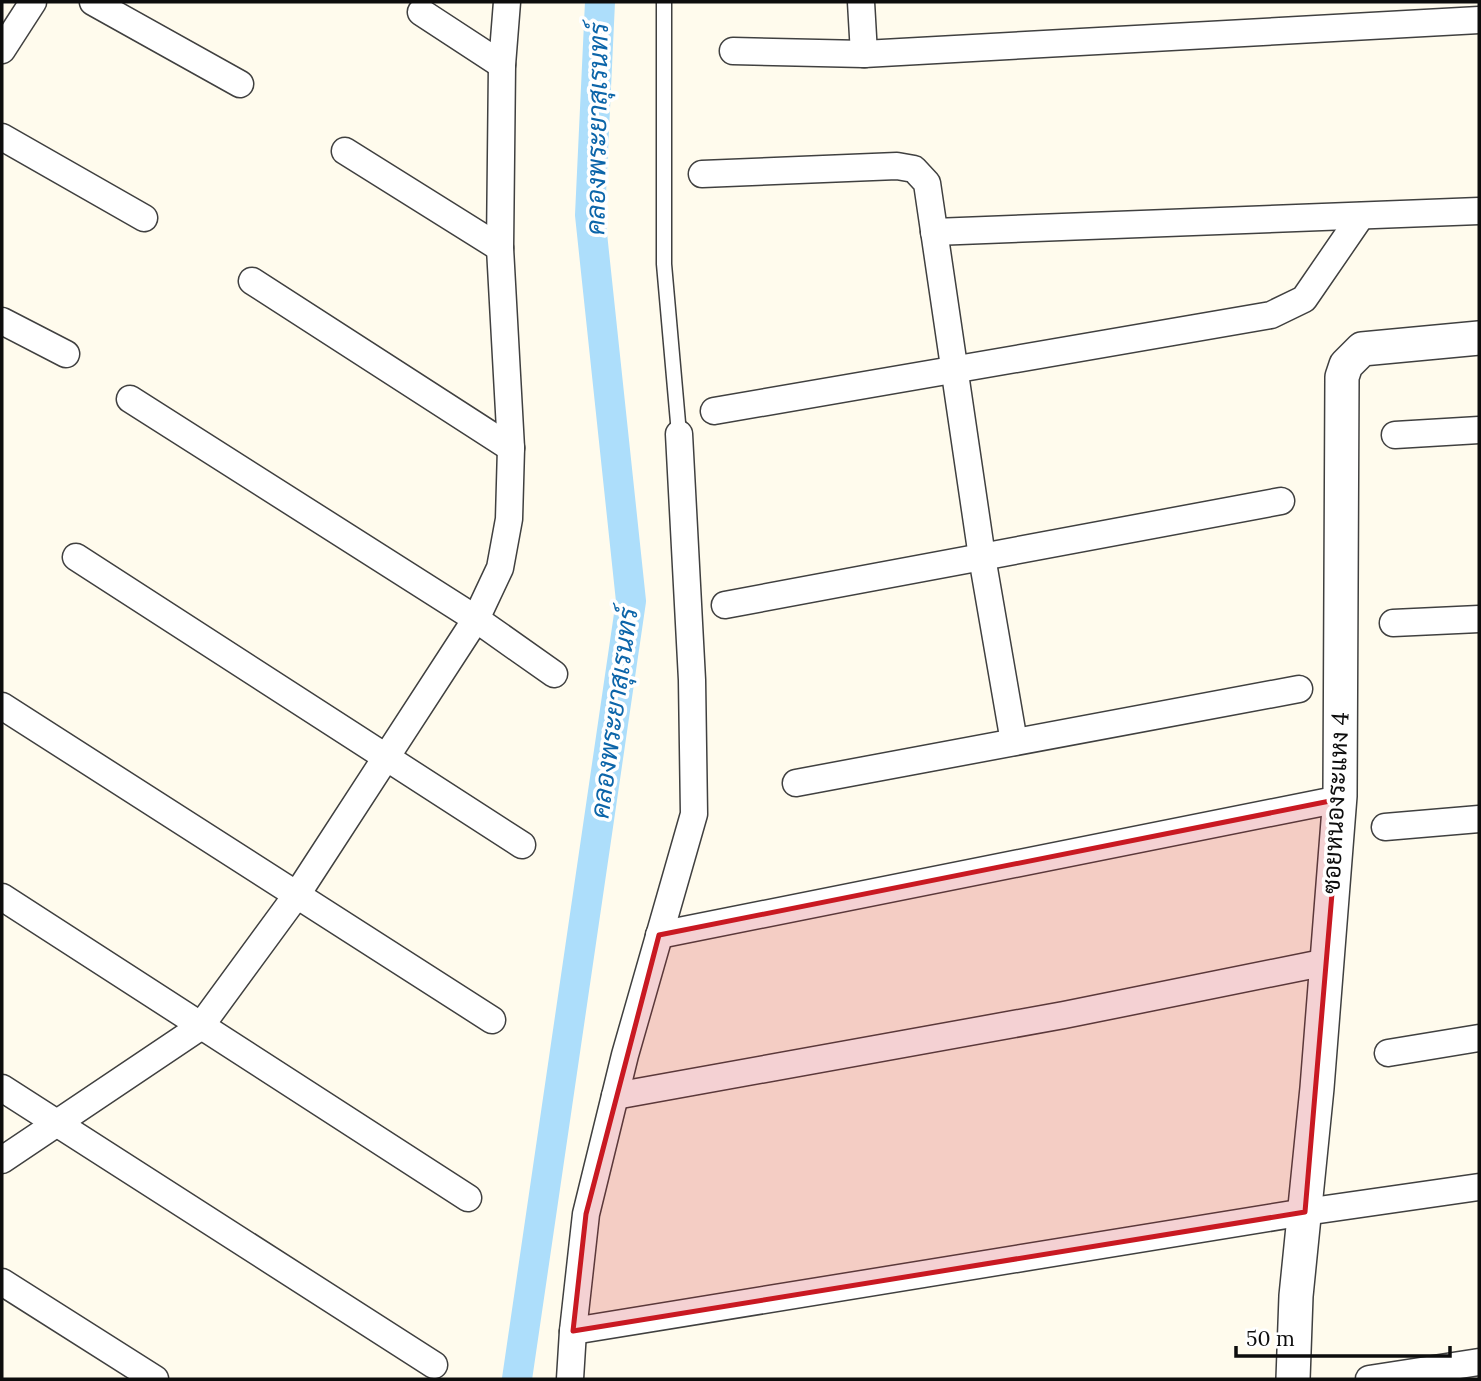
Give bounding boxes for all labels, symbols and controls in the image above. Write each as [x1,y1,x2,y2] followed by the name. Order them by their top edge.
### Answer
[578,18,617,236] water label: คลองพระยาสุเรนทร์
[582,601,647,821] water label: คลองพระยาสุเรนทร์
[1315,711,1356,895] street label: ซอยหนองระแหง 4
[1236,1314,1450,1358] scale bar
[1246,1325,1295,1352] text: 50 m

